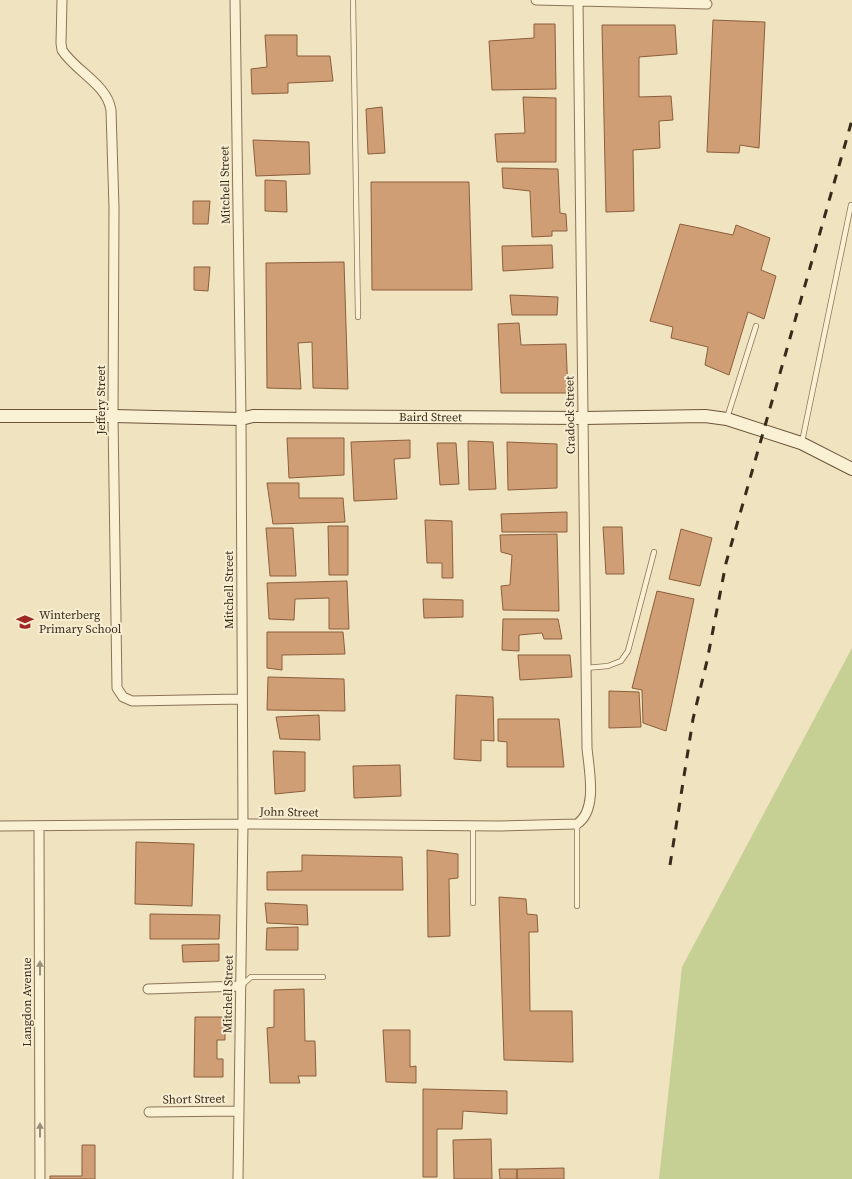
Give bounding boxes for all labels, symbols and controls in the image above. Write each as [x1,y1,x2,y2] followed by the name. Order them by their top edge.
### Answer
[216,146,234,224] street label: Mitchell Street
[93,365,109,436] street label: Jeffery Street
[561,376,579,454] street label: Cradock Street
[399,409,462,425] street label: Baird Street
[221,551,237,629] street label: Mitchell Street
[39,607,122,637] place label: Winterberg Primary School
[15,612,35,632] school or university icon: Winterberg Primary School
[258,803,319,821] street label: John Street
[219,955,237,1033] street label: Mitchell Street
[19,957,35,1047] street label: Langdon Avenue
[36,960,44,976] one-way arrow
[162,1090,226,1108] street label: Short Street
[36,1122,44,1138] one-way arrow

